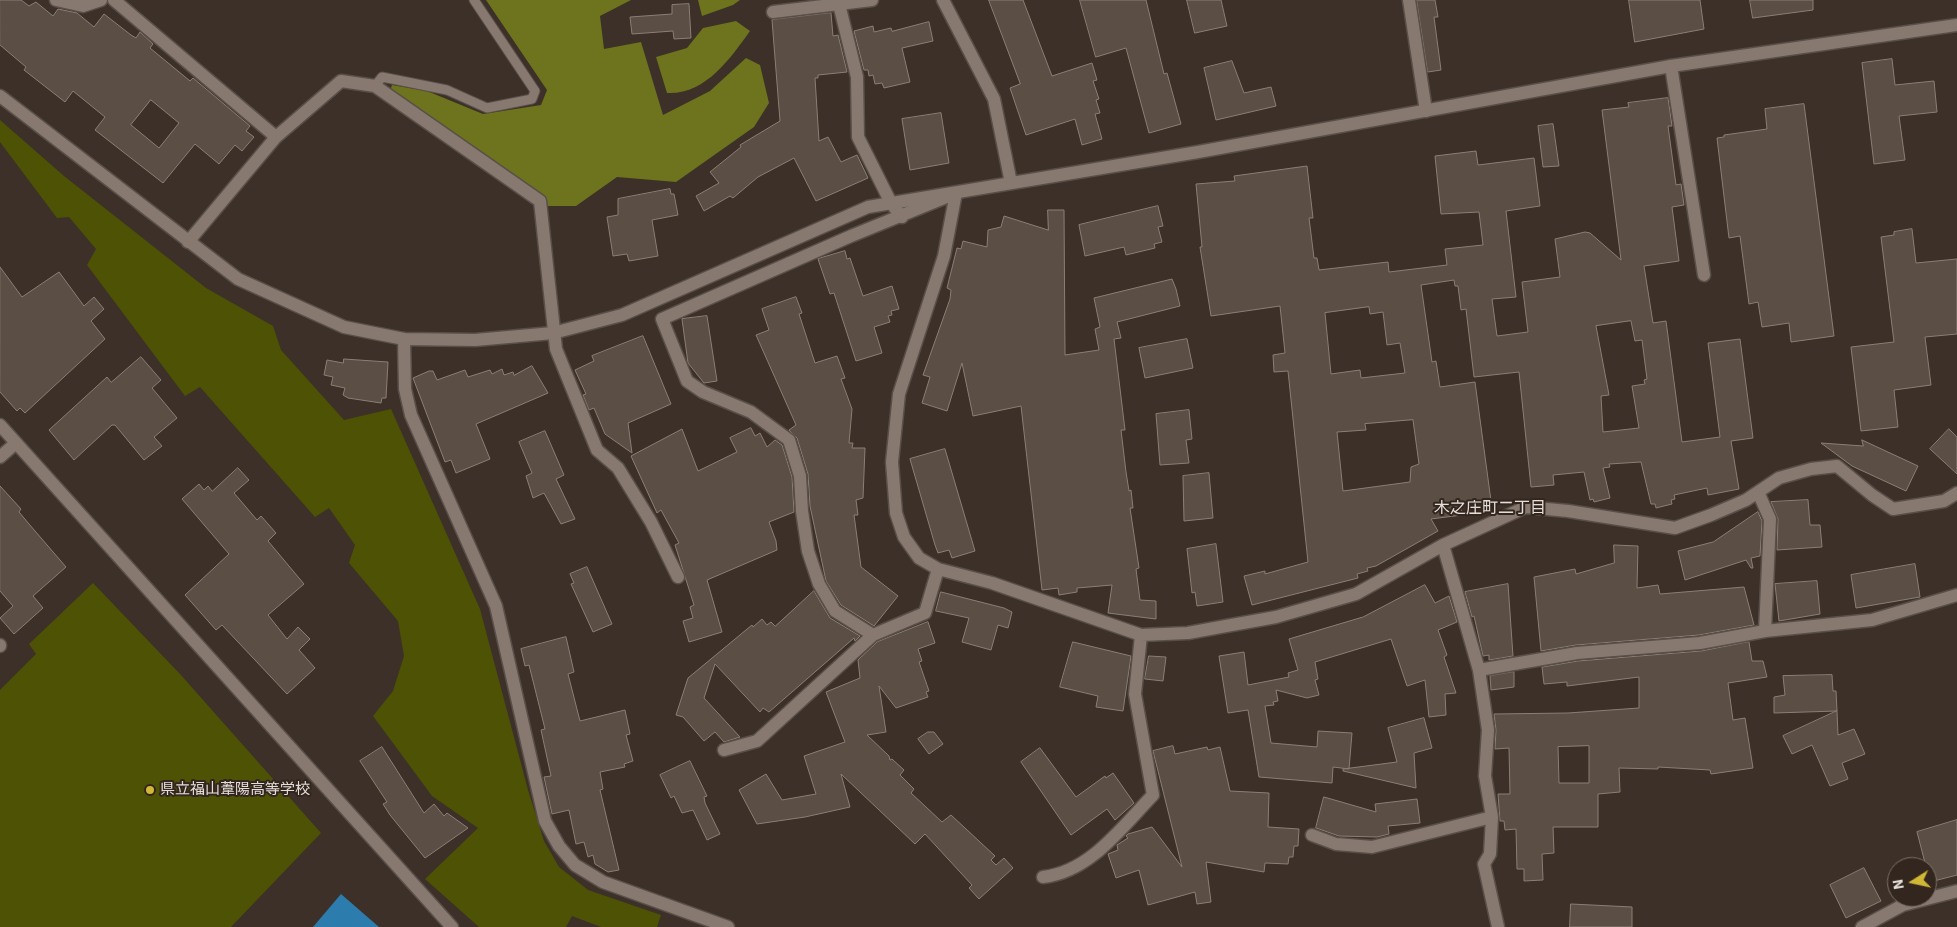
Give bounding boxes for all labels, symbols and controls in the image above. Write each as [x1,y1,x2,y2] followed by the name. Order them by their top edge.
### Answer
[1434,498,1546,518] district label: 木之庄町二丁目
[160,781,310,799] place label: 県立福山葦陽高等学校
[144,784,156,796] marker: 県立福山葦陽高等学校
[1887,857,1937,907] north arrow
[1888,878,1908,891] text: N

